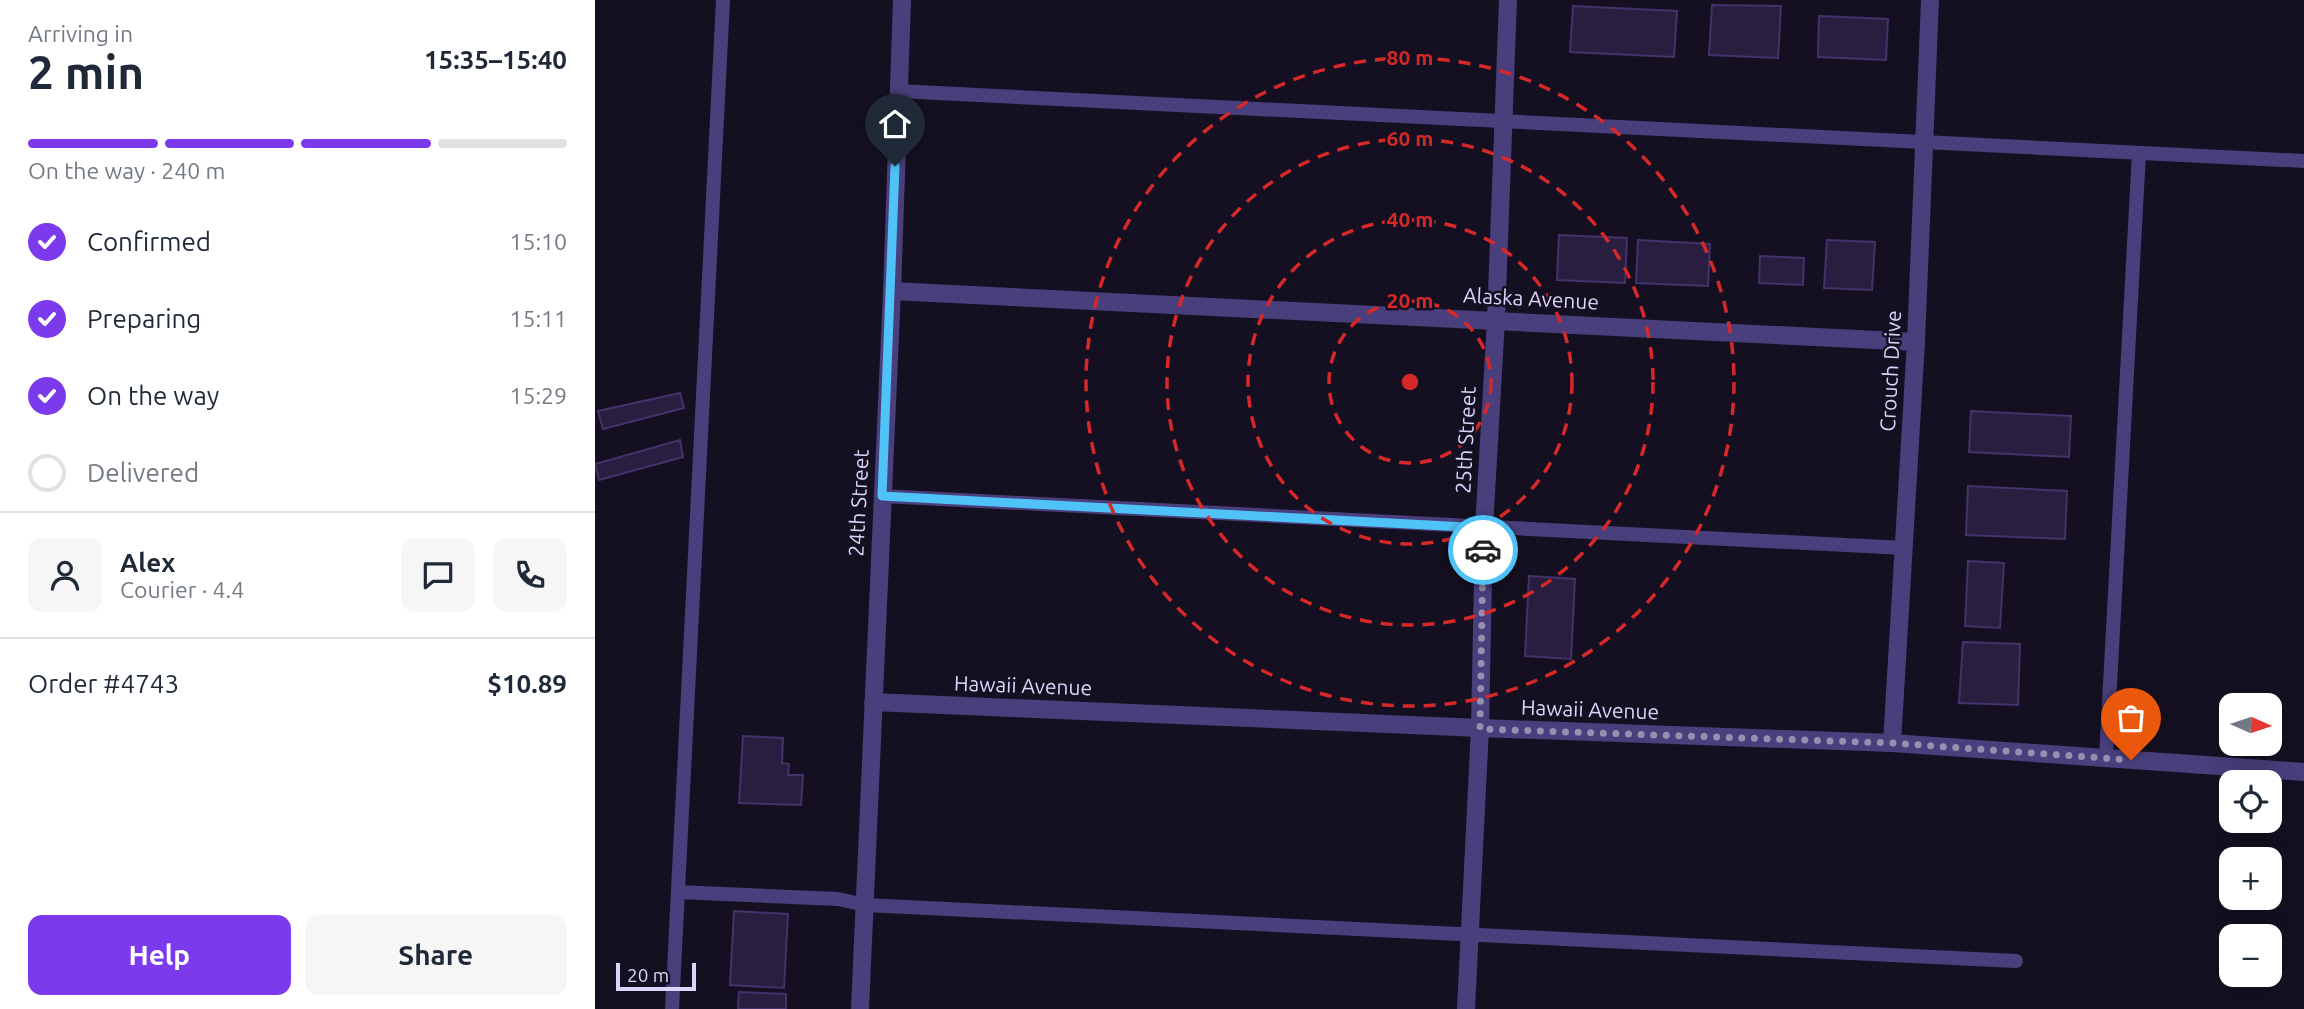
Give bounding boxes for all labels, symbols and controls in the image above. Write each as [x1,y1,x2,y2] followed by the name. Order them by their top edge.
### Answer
[28,21,133,46] text: Arriving in
[424,45,567,74] text: 15:35–15:40
[1387,45,1433,69] text: 80 m
[28,46,144,98] text: 2 min
[865,94,925,166] pin
[876,105,914,143] icon: home
[1387,126,1433,150] text: 60 m
[28,158,225,183] text: On the way · 240 m
[1387,207,1433,231] text: 40 m
[28,223,66,261] icon: check
[87,227,211,256] text: Confirmed
[509,229,567,254] text: 15:10
[1462,282,1600,314] street label: Alaska Avenue
[1387,288,1433,312] text: 20 m
[28,300,66,338] icon: check
[87,304,201,333] text: Preparing
[509,306,567,331] text: 15:11
[1875,310,1905,432] street label: Crouch Drive
[1398,370,1422,394] centre of rings
[28,377,66,415] icon: check
[87,381,219,410] text: On the way
[509,383,567,408] text: 15:29
[1450,386,1480,494] street label: 25th Street
[843,449,873,557] street label: 24th Street
[87,458,199,487] text: Delivered
[1448,515,1518,585] courier
[1464,531,1502,569] icon: car
[28,538,102,612] button: person
[401,538,475,612] button: chat
[493,538,567,612] button: phone
[120,548,175,577] text: Alex
[120,577,244,602] text: Courier · 4.4
[28,669,179,698] text: Order #4743
[487,669,567,698] text: $10.89
[954,671,1093,699] street label: Hawaii Avenue
[2101,688,2161,760] pin
[2219,693,2282,756] north arrow
[2219,693,2282,987] map controls
[1521,695,1660,723] street label: Hawaii Avenue
[2112,699,2150,737] icon: bag
[2219,770,2282,833] button: locate
[2219,847,2282,910] button: +
[28,915,291,995] button: Help
[305,915,567,995] button: Share
[2219,924,2282,987] button: −
[616,960,697,992] scale bar
[627,964,669,986] text: 20 m

